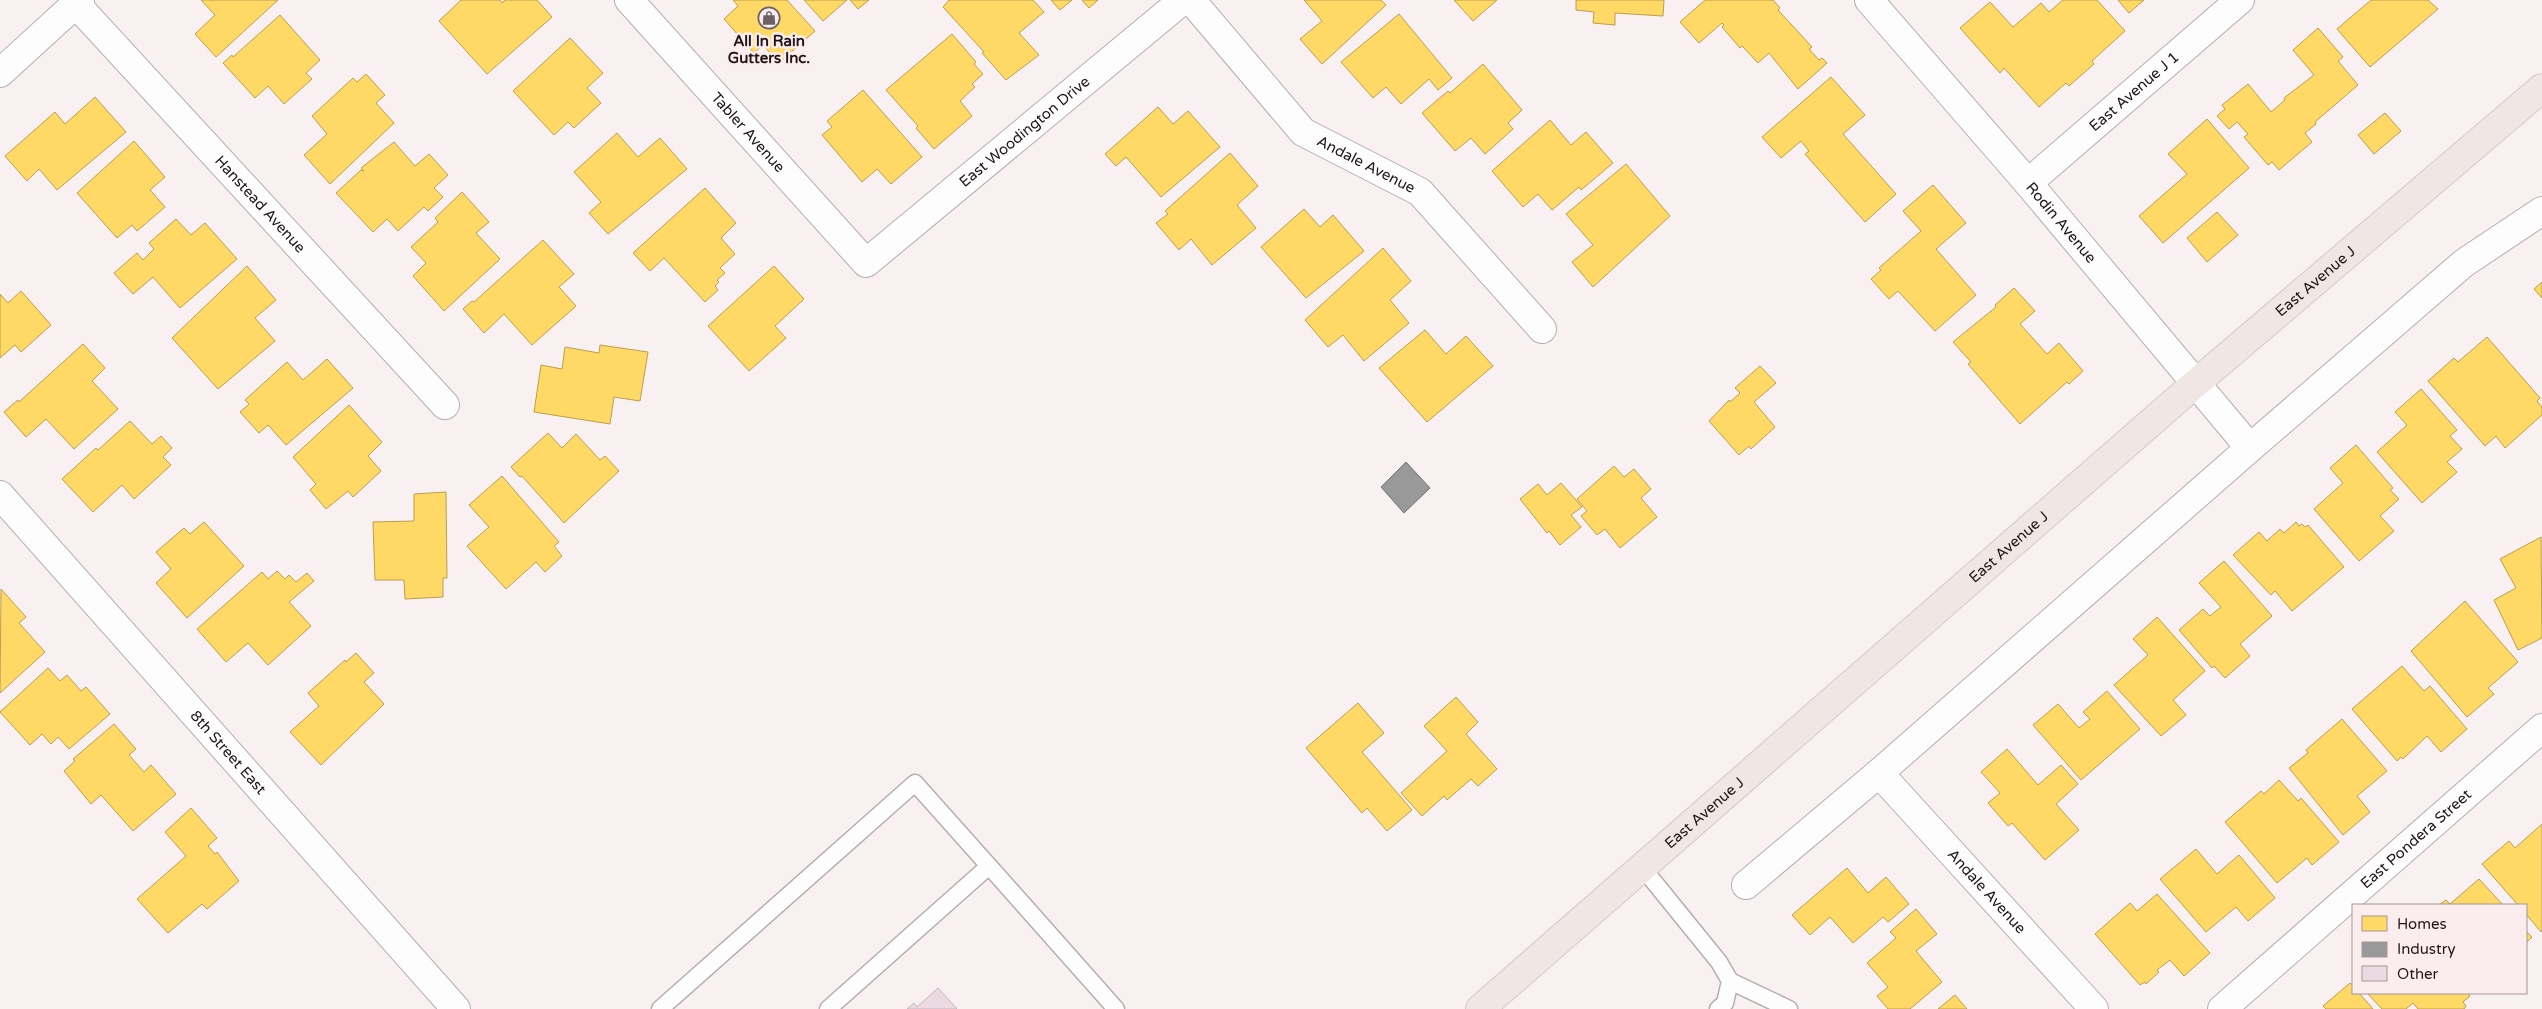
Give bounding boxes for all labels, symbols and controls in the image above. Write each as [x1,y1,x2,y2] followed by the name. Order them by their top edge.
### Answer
[757,6,781,30] shop icon: All In Rain Gutters Inc.
[728,32,810,67] place label: All In Rain Gutters Inc.
[2085,48,2182,135] street label: East Avenue J 1
[956,72,1093,191] street label: East Woodington Drive
[708,89,789,176] street label: Tabler Avenue
[1314,132,1418,197] street label: Andale Avenue
[211,152,309,257] street label: Hanstead Avenue
[2022,178,2100,267] street label: Rodin Avenue
[2272,242,2359,320] street label: East Avenue J
[1965,507,2052,586] street label: East Avenue J
[186,707,270,798] street label: 8th Street East
[1661,773,1748,852] street label: East Avenue J
[2357,785,2475,892] street label: East Pondera Street
[1944,845,2030,937] street label: Andale Avenue
[2352,904,2527,994] legend
[2397,915,2447,933] text: Homes
[2397,940,2456,958] text: Industry
[2397,965,2439,983] text: Other

